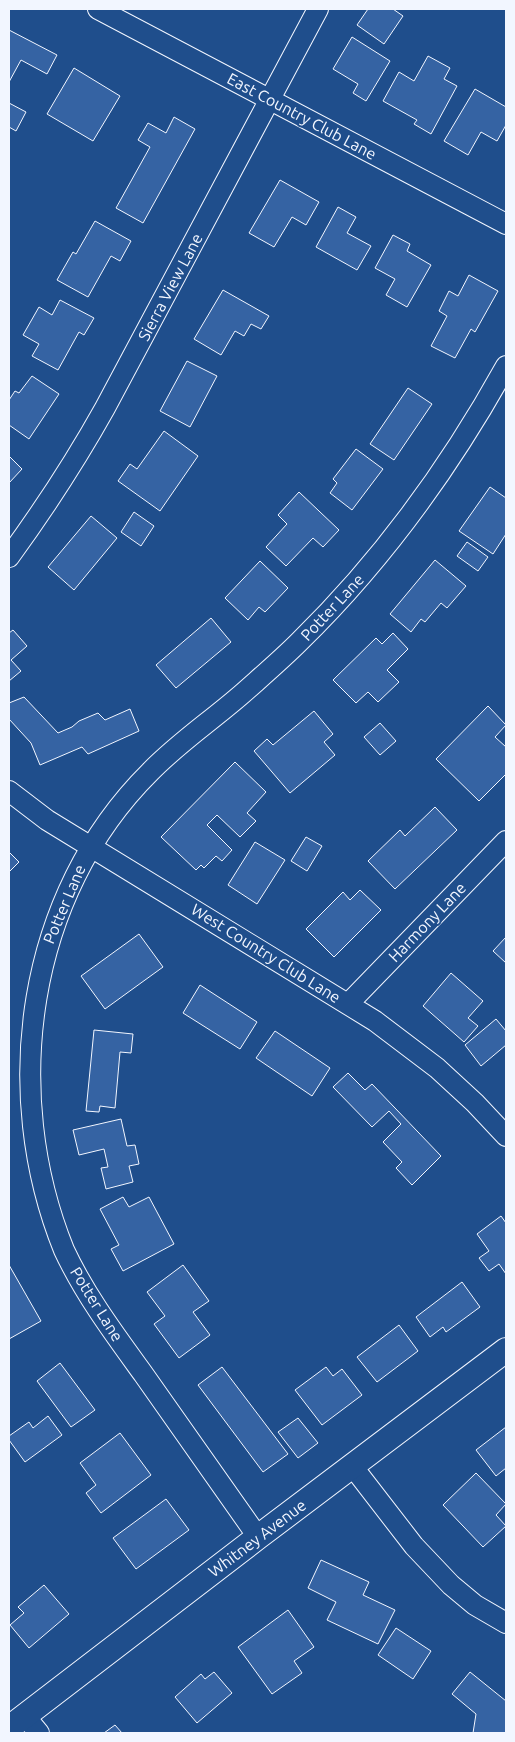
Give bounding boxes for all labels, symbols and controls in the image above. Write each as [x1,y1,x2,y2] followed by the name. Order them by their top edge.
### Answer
[224,69,380,163] street label: East Country Club Lane
[134,230,206,344] street label: Sierra View Lane
[297,570,367,644] street label: Potter Lane
[39,862,89,946] street label: Potter Lane
[385,879,469,965] street label: Harmony Lane
[188,900,344,1006] street label: West Country Club Lane
[67,1264,127,1344] street label: Potter Lane
[205,1495,309,1581] street label: Whitney Avenue

